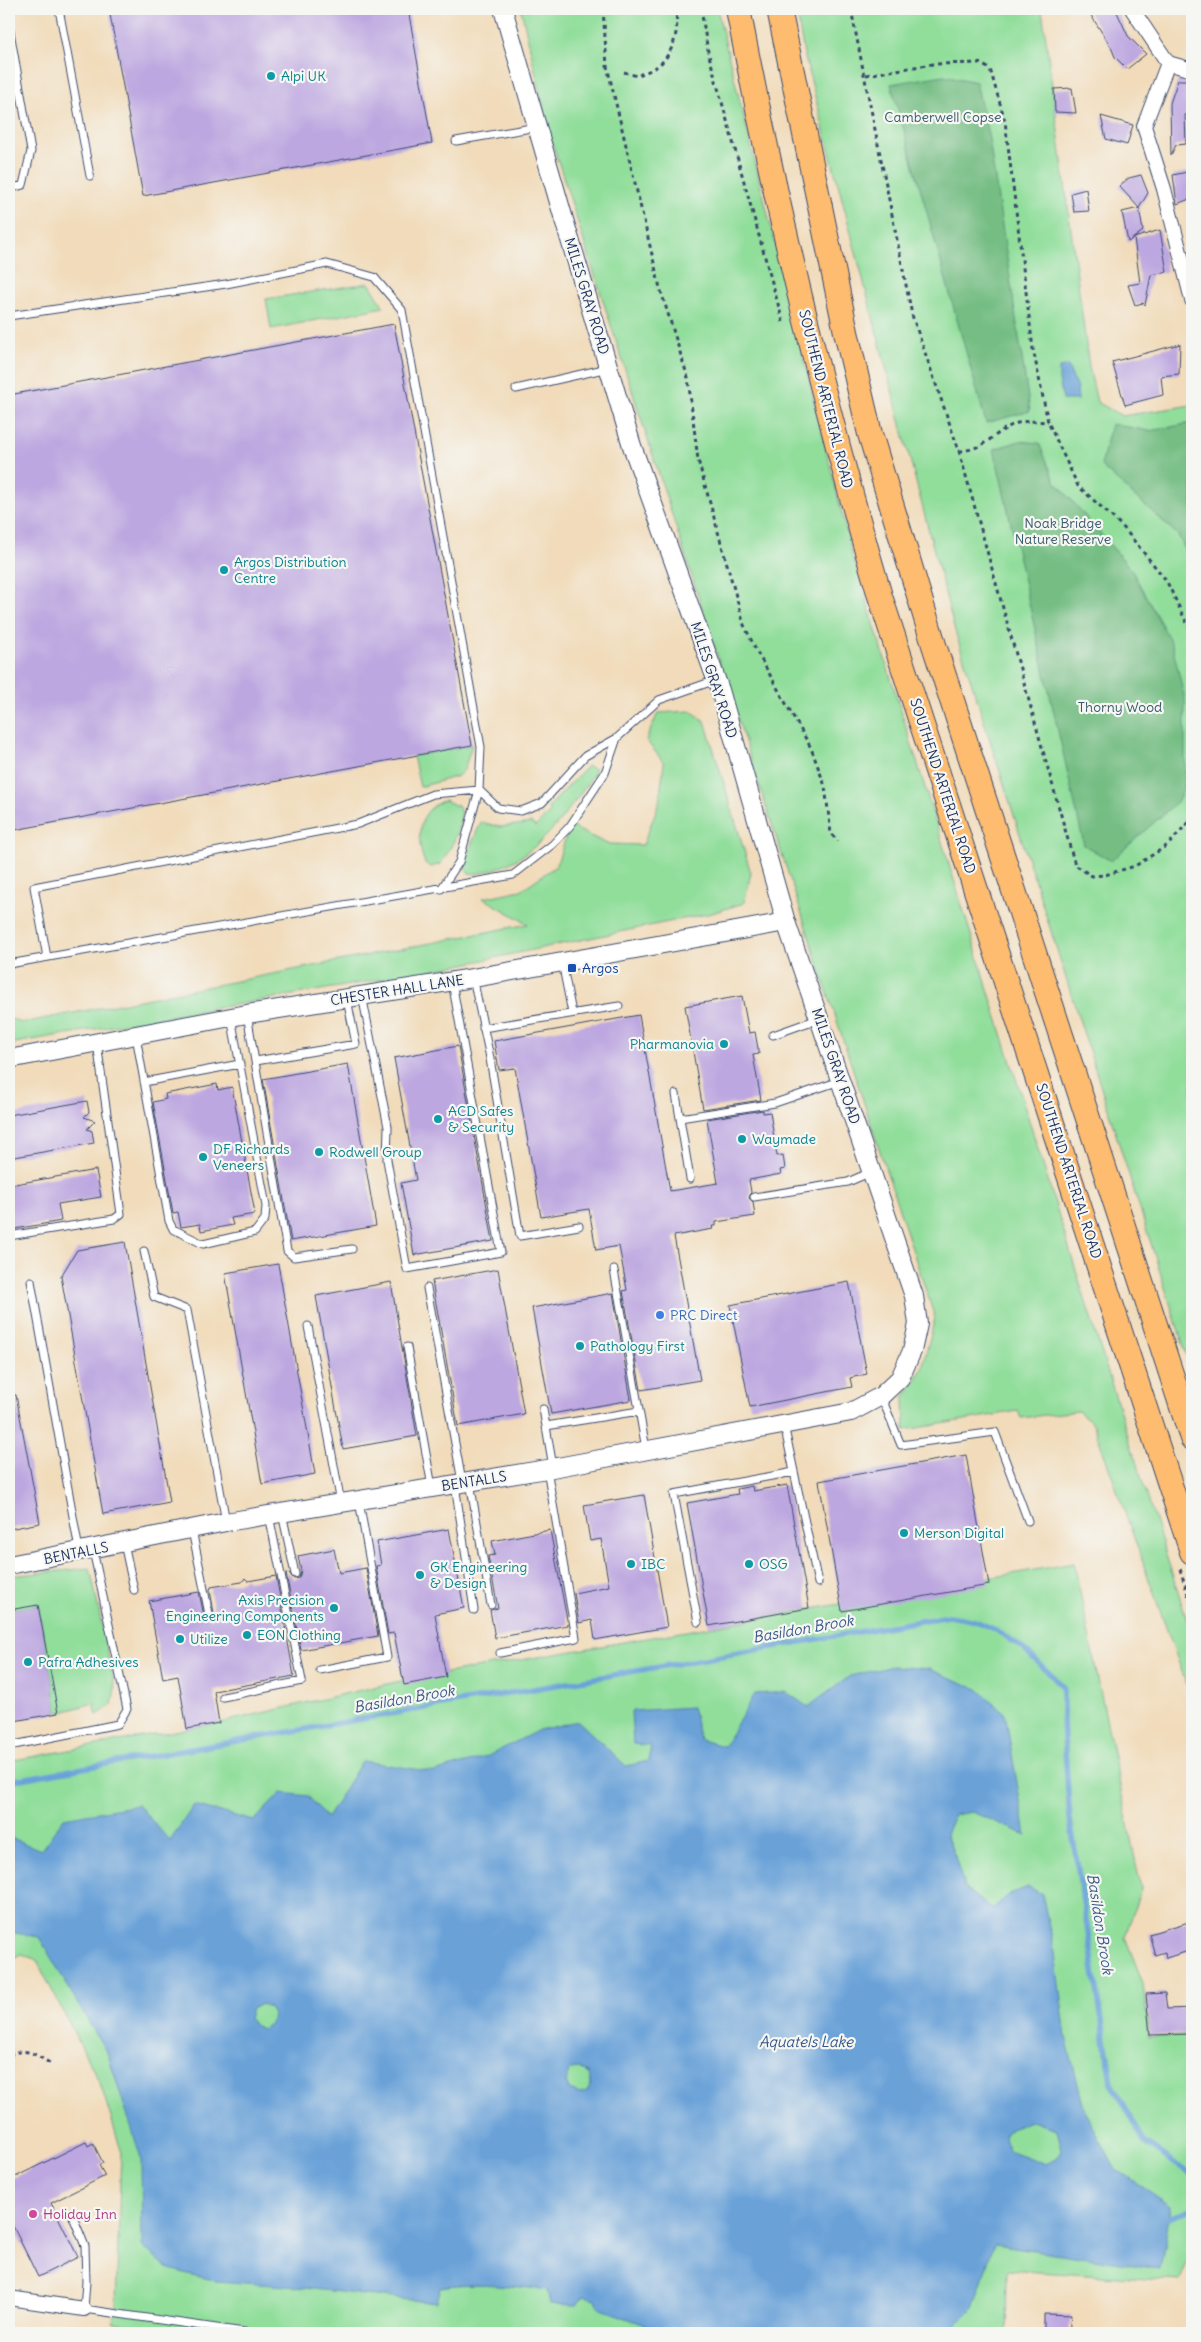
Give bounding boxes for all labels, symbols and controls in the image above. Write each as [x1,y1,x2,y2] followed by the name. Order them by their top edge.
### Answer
[281,67,326,85] place label: Alpi UK
[265,70,277,82] marker: Alpi UK
[884,108,1002,126] park label: Camberwell Copse
[561,235,613,357] street label: MILES GRAY ROAD
[795,308,857,490] street label: SOUTHEND ARTERIAL ROAD
[1015,514,1111,548] park label: Noak Bridge Nature Reserve
[234,553,347,587] place label: Argos Distribution Centre
[218,564,230,576] marker: Argos Distribution Centre
[687,619,741,741] street label: MILES GRAY ROAD
[906,696,980,876] street label: SOUTHEND ARTERIAL ROAD
[1078,698,1162,716] park label: Thorny Wood
[582,959,619,977] place label: Argos
[566,962,578,974] marker: Argos
[329,971,465,1009] street label: CHESTER HALL LANE
[808,1006,864,1126] street label: MILES GRAY ROAD
[630,1035,714,1053] place label: Pharmanovia
[718,1038,730,1050] marker: Pharmanovia
[1032,1081,1106,1261] street label: SOUTHEND ARTERIAL ROAD
[448,1102,514,1136] place label: ACD Safes & Security
[432,1113,444,1125] marker: ACD Safes & Security
[752,1130,816,1148] place label: Waymade
[736,1133,748,1145] marker: Waymade
[213,1140,290,1174] place label: DF Richards Veneers
[329,1143,422,1161] place label: Rodwell Group
[313,1146,325,1158] marker: Rodwell Group
[197,1151,209,1163] marker: DF Richards Veneers
[670,1306,738,1324] place label: PRC Direct
[654,1309,666,1321] marker: PRC Direct
[590,1337,685,1355] place label: Pathology First
[574,1340,586,1352] marker: Pathology First
[440,1467,508,1495] street label: BENTALLS
[914,1524,1004,1542] place label: Merson Digital
[898,1527,910,1539] marker: Merson Digital
[42,1538,110,1568] street label: BENTALLS
[641,1555,666,1573] place label: IBC
[759,1555,788,1573] place label: OSG
[430,1558,527,1592] place label: GK Engineering & Design
[625,1558,637,1570] marker: IBC
[743,1558,755,1570] marker: OSG
[414,1569,426,1581] marker: GK Engineering & Design
[166,1591,324,1625] place label: Axis Precision Engineering Components
[328,1602,340,1614] marker: Axis Precision Engineering Components
[751,1610,856,1647] water label: Basildon Brook
[257,1626,341,1644] place label: EON Clothing
[241,1629,253,1641] marker: EON Clothing
[190,1630,228,1648] place label: Utilize
[174,1633,186,1645] marker: Utilize
[38,1653,139,1671] place label: Pafra Adhesives
[22,1656,34,1668] marker: Pafra Adhesives
[352,1680,457,1717] water label: Basildon Brook
[1083,1872,1118,1977] water label: Basildon Brook
[759,2032,854,2051] water label: Aquatels Lake
[43,2205,117,2223] place label: Holiday Inn
[27,2208,39,2220] marker: Holiday Inn

